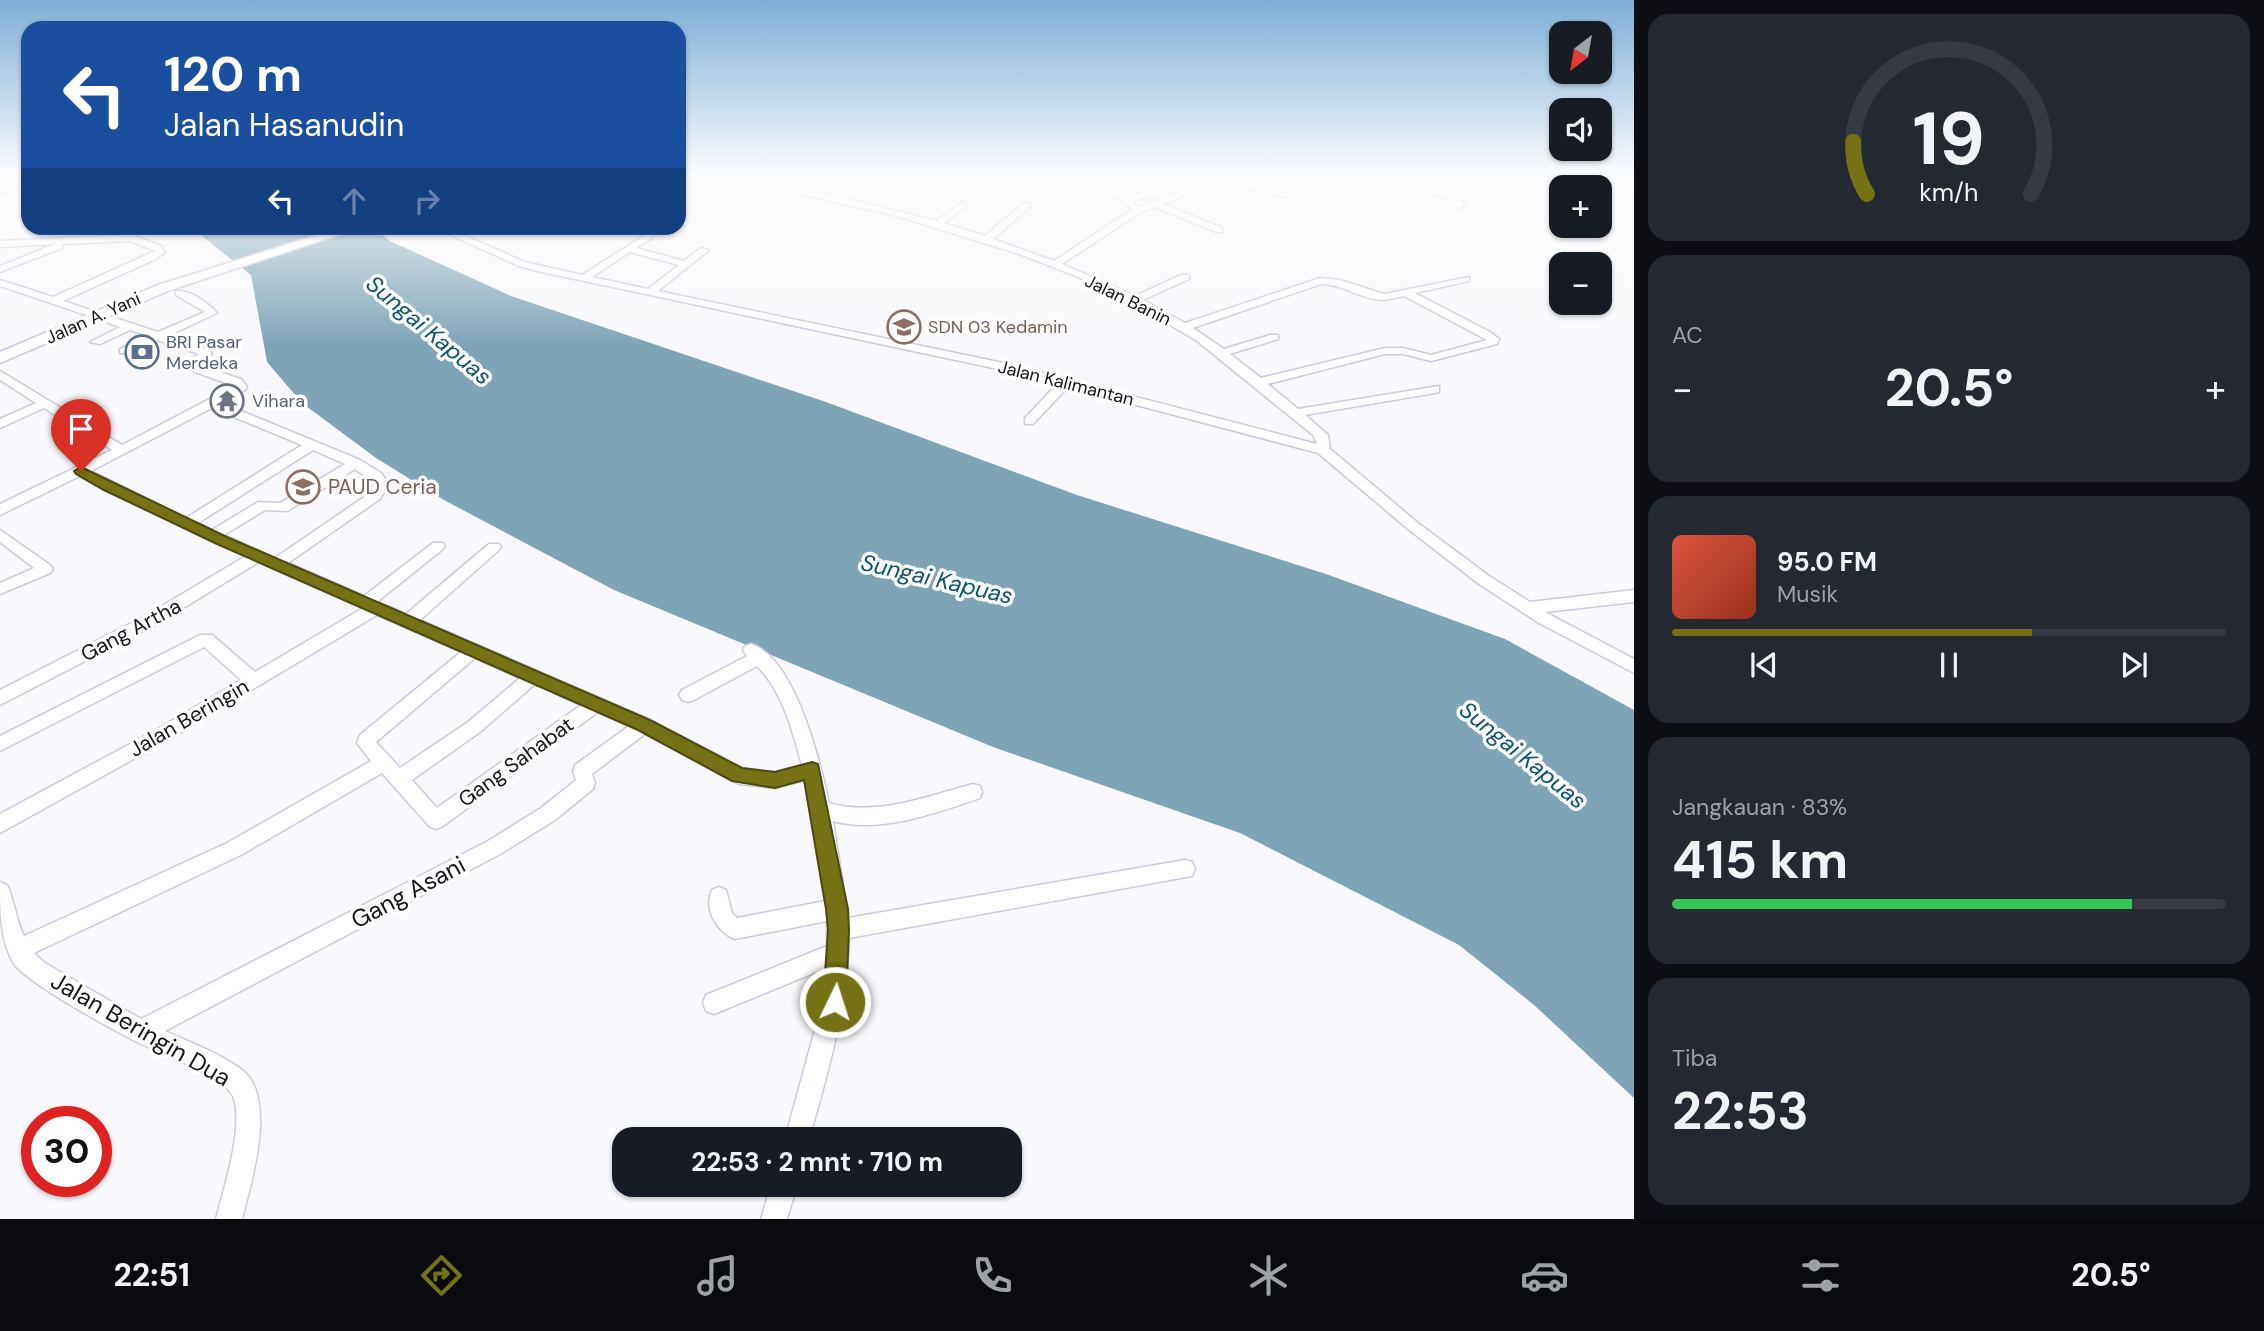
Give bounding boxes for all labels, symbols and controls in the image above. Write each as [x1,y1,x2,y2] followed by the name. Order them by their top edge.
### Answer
[1549,21,1612,84] north arrow
[1549,21,1612,315] map controls
[164,42,302,106] text: 120 m
[49,49,140,140] icon: left
[1913,92,1985,187] text: 19
[1549,98,1612,161] button: sound
[164,104,404,146] text: Jalan Hasanudin
[1549,175,1612,238] button: +
[1919,175,1979,208] text: km/h
[262,182,300,220] icon: left
[335,182,373,220] icon: ahead
[408,182,446,220] icon: right
[1549,252,1612,315] button: −
[360,269,498,391] water label: Sungai Kapuas
[1081,269,1175,331] street label: Jalan Banin
[42,286,144,350] street label: Jalan A. Yani
[885,308,923,346] school or university icon: SDN 03 Kedamin
[928,315,1068,339] place label: SDN 03 Kedamin
[1672,320,1703,350] text: AC
[166,330,242,375] place label: BRI Pasar Merdeka
[123,333,161,371] bank icon: BRI Pasar Merdeka
[1885,354,2013,422] text: 20.5°
[996,355,1136,411] street label: Jalan Kalimantan
[1672,364,1693,414] text: −
[2205,364,2226,414] text: +
[208,382,246,420] temple icon: Vihara
[252,389,305,413] place label: Vihara
[51,399,111,471] pin
[62,410,100,448] icon: arrive
[284,468,322,506] school or university icon: PAUD Ceria
[328,473,437,501] place label: PAUD Ceria
[1777,545,1877,579] text: 95.0 FM
[858,547,1016,611] water label: Sungai Kapuas
[1777,579,1838,609] text: Musik
[76,592,186,668] street label: Gang Artha
[1745,646,1783,684] icon: previous
[1930,646,1968,684] icon: pause
[2115,646,2153,684] icon: next
[124,672,254,764] street label: Jalan Beringin
[1453,695,1593,815] water label: Sungai Kapuas
[453,711,579,813] street label: Gang Sahabat
[1672,792,1847,822] text: Jangkauan · 83%
[1672,826,1848,894] text: 415 km
[345,849,471,935] street label: Gang Asani
[45,965,237,1093] street label: Jalan Beringin Dua
[798,965,872,1039] position arrow
[1672,1043,1717,1073] text: Tiba
[1672,1077,1809,1145] text: 22:53
[21,1106,112,1197] speed limit sign: 30
[691,1145,943,1179] text: 22:53 · 2 mnt · 710 m
[417,1251,466,1300] icon: directions
[693,1251,742,1300] icon: music
[968,1251,1017,1300] icon: phone
[1244,1251,1293,1300] icon: climate
[1520,1251,1569,1300] icon: car
[1796,1251,1845,1300] icon: filters
[113,1254,190,1296] text: 22:51
[2071,1254,2151,1296] text: 20.5°

